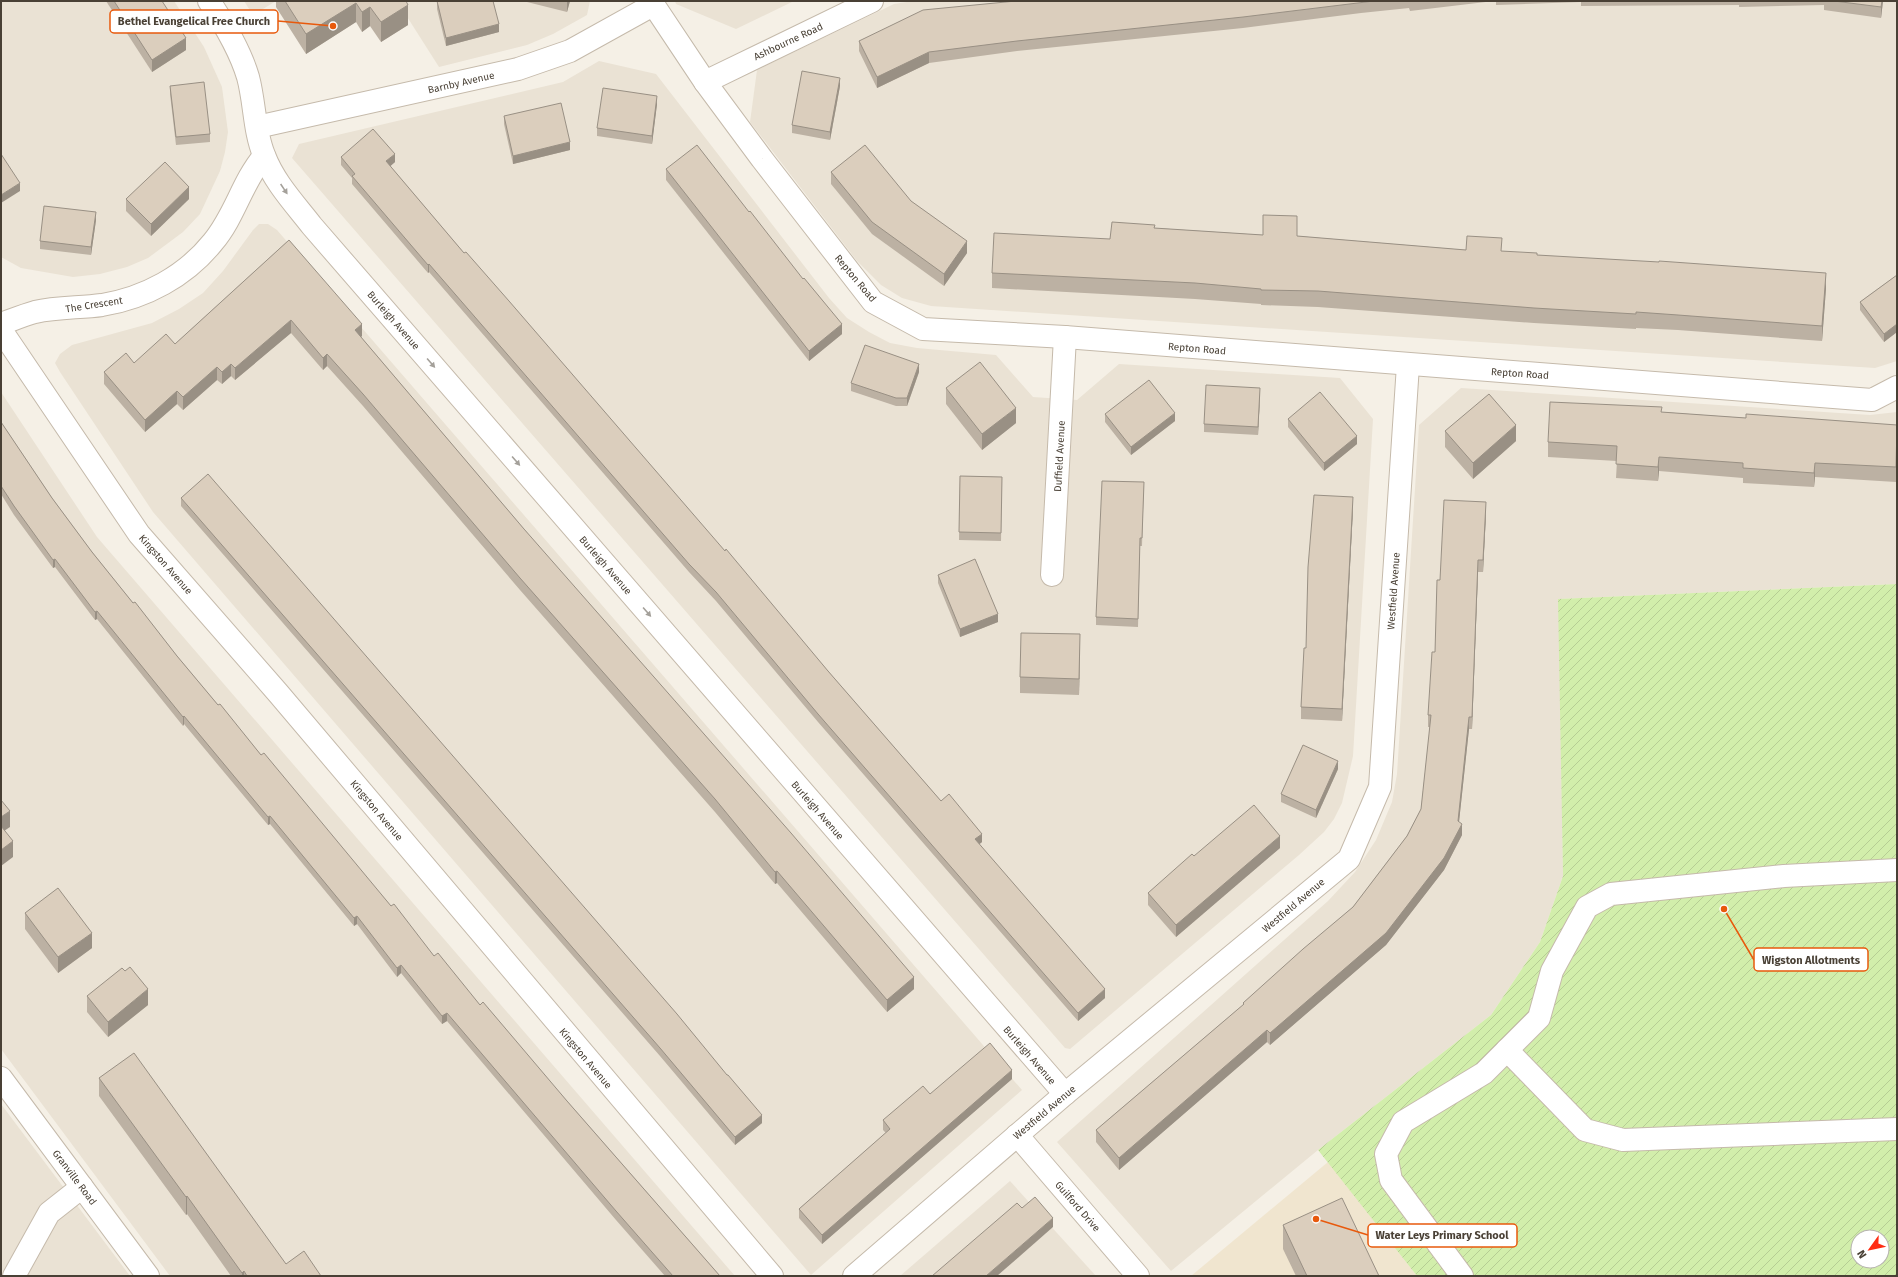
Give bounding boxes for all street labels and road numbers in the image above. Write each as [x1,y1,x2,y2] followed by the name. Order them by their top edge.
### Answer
[752,21,825,63] street label: Ashbourne Road
[427,69,496,96] street label: Barnby Avenue
[832,253,879,305] street label: Repton Road
[365,289,422,352] street label: Burleigh Avenue
[65,294,124,315] street label: The Crescent
[1167,340,1226,358] street label: Repton Road
[1490,366,1549,382] street label: Repton Road
[1052,420,1068,492] street label: Duffield Avenue
[136,532,194,597] street label: Kingston Avenue
[577,534,634,597] street label: Burleigh Avenue
[1385,552,1403,630] street label: Westfield Avenue
[347,778,405,843] street label: Kingston Avenue
[789,779,846,842] street label: Burleigh Avenue
[1260,876,1327,935] street label: Westfield Avenue
[1001,1024,1058,1087] street label: Burleigh Avenue
[556,1026,614,1091] street label: Kingston Avenue
[1011,1083,1078,1142] street label: Westfield Avenue
[50,1148,99,1207] street label: Granville Road
[1052,1179,1102,1234] street label: Guilford Drive

